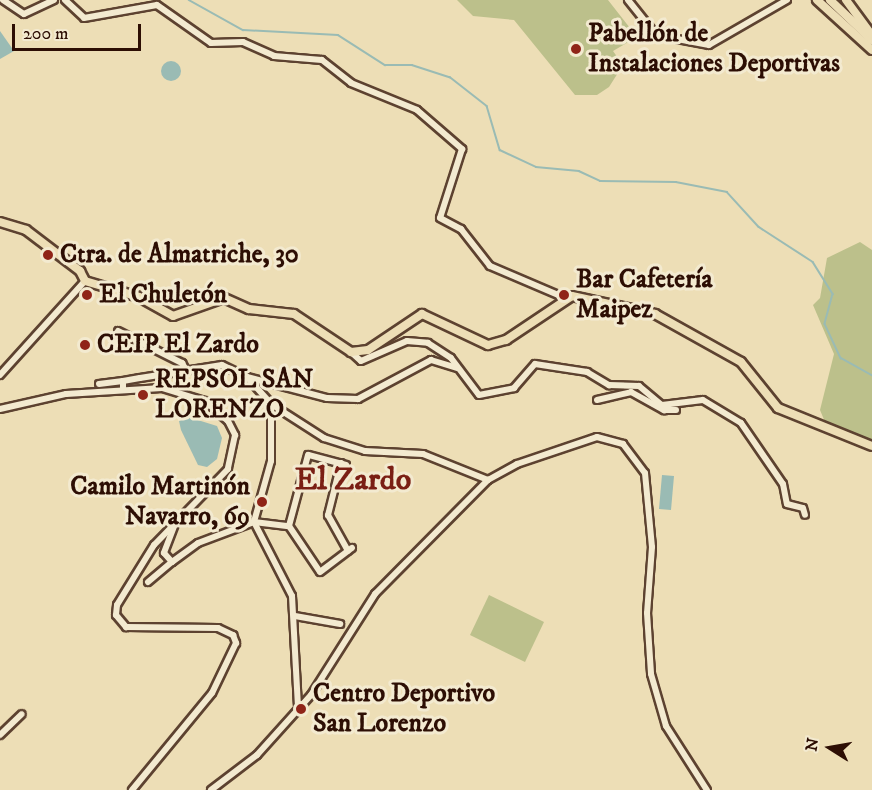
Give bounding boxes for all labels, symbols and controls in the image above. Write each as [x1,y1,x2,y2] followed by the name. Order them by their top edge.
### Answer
[15,12,144,50] scale bar
[588,18,840,80] place label: Pabellón de Instalaciones Deportivas
[23,23,69,45] text: 200 m
[569,42,583,56] marker: Pabellón de Instalaciones Deportivas
[60,239,299,271] place label: Ctra. de Almatriche, 30
[41,248,55,262] marker: Ctra. de Almatriche, 30
[576,264,713,326] place label: Bar Cafetería Maipez
[99,279,227,311] place label: El Chuletón
[80,288,94,302] marker: El Chuletón
[557,288,571,302] marker: Bar Cafetería Maipez
[97,329,259,361] place label: CEIP El Zardo
[78,338,92,352] marker: CEIP El Zardo
[155,364,313,426] place label: REPSOL SAN LORENZO
[136,388,150,402] marker: REPSOL SAN LORENZO
[295,461,411,499] district label: El Zardo
[70,471,250,532] place label: Camilo Martinón Navarro, 69
[255,495,269,509] marker: Camilo Martinón Navarro, 69
[313,678,495,740] place label: Centro Deportivo San Lorenzo
[294,702,308,716] marker: Centro Deportivo San Lorenzo
[800,718,860,778] north arrow
[801,736,823,753] text: N

